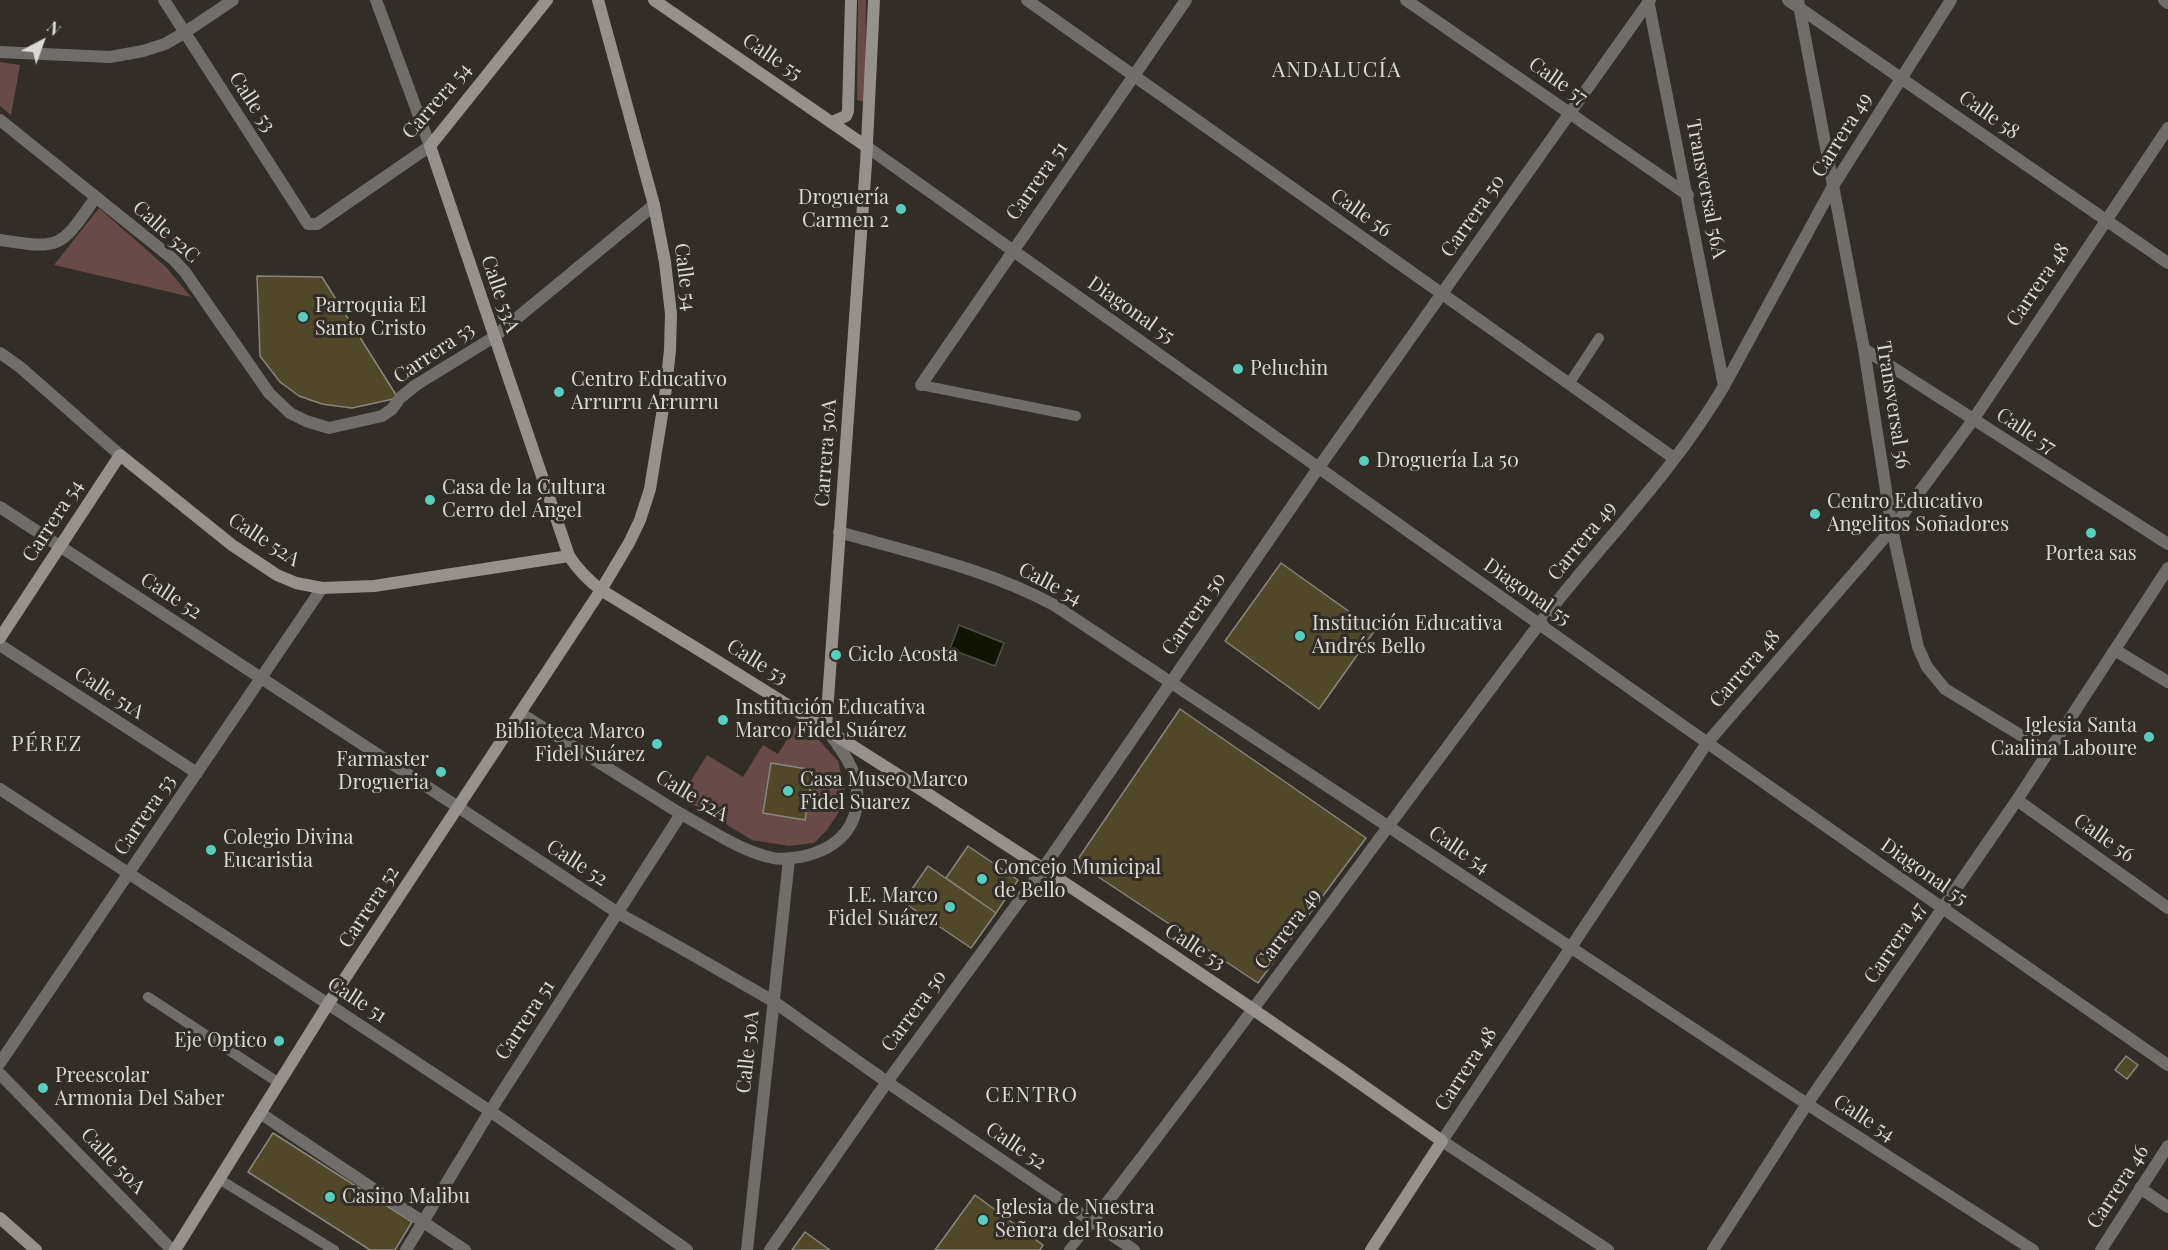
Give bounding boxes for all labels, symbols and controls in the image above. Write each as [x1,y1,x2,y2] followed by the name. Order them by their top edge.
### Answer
[12,12,72,72] north arrow
[43,16,65,40] text: N
[738,28,806,86] street label: Calle 55
[1524,52,1592,110] street label: Calle 57
[1272,57,1402,83] district label: ANDALUCÍA
[397,58,477,144] street label: Carrera 54
[224,67,280,137] street label: Calle 53
[1954,85,2024,145] street label: Calle 58
[1807,88,1877,182] street label: Carrera 49
[1681,117,1731,261] street label: Transversal 56A
[1001,137,1073,225] street label: Carrera 51
[1436,170,1510,262] street label: Carrera 50
[1326,183,1396,243] street label: Calle 56
[798,186,889,233] place label: Droguería Carmen 2
[128,196,204,268] street label: Calle 52C
[894,202,908,216] marker: Droguería Carmen 2
[2001,239,2075,331] street label: Carrera 48
[669,242,701,312] street label: Calle 54
[476,252,524,336] street label: Calle 53A
[1083,271,1179,349] street label: Diagonal 55
[315,294,426,341] place label: Parroquia El Santo Cristo
[296,310,310,324] marker: Parroquia El Santo Cristo
[389,317,479,389] street label: Carrera 53
[1871,339,1915,471] street label: Transversal 56
[1250,357,1328,381] place label: Peluchin
[1231,362,1245,376] marker: Peluchin
[571,368,727,415] place label: Centro Educativo Arrurru Arrurru
[552,385,566,399] marker: Centro Educativo Arrurru Arrurru
[810,398,842,508] street label: Carrera 50A
[1992,403,2060,459] street label: Calle 57
[1376,449,1519,473] place label: Droguería La 50
[1357,454,1371,468] marker: Droguería La 50
[18,475,88,567] street label: Carrera 54
[442,476,606,523] place label: Casa de la Cultura Cerro del Ángel
[1827,490,2009,537] place label: Centro Educativo Angelitos Soñadores
[423,493,437,507] marker: Casa de la Cultura Cerro del Ángel
[1543,496,1621,586] street label: Carrera 49
[1808,507,1822,521] marker: Centro Educativo Angelitos Soñadores
[224,508,304,572] street label: Calle 52A
[2084,526,2098,540] marker: Portea sas
[2045,542,2137,566] place label: Portea sas
[1479,553,1575,631] street label: Diagonal 55
[1014,557,1086,611] street label: Calle 54
[136,567,206,625] street label: Calle 52
[1157,568,1231,660] street label: Carrera 50
[1312,612,1502,659] place label: Institución Educativa Andrés Bello
[1705,625,1785,713] street label: Carrera 48
[1293,629,1307,643] marker: Institución Educativa Andrés Bello
[722,634,792,690] street label: Calle 53
[848,643,958,667] place label: Ciclo Acosta
[829,648,843,662] marker: Ciclo Acosta
[70,662,148,724] street label: Calle 51A
[735,696,925,743] place label: Institución Educativa Marco Fidel Suárez
[716,713,730,727] marker: Institución Educativa Marco Fidel Suárez
[1991,714,2137,761] place label: Iglesia Santa Caalina Laboure
[495,720,645,767] place label: Biblioteca Marco Fidel Suárez
[2142,730,2156,744] marker: Iglesia Santa Caalina Laboure
[11,731,83,757] district label: PÉREZ
[650,737,664,751] marker: Biblioteca Marco Fidel Suárez
[336,748,429,795] place label: Farmaster Drogueria
[434,765,448,779] marker: Farmaster Drogueria
[651,765,733,827] street label: Calle 52A
[800,768,968,815] place label: Casa Museo Marco Fidel Suarez
[109,770,181,860] street label: Carrera 53
[781,784,795,798] marker: Casa Museo Marco Fidel Suarez
[2069,808,2139,868] street label: Calle 56
[1424,821,1494,879] street label: Calle 54
[223,826,353,873] place label: Colegio Divina Eucaristia
[1876,833,1972,911] street label: Diagonal 55
[542,834,612,892] street label: Calle 52
[204,843,218,857] marker: Colegio Divina Eucaristia
[994,856,1161,903] place label: Concejo Municipal de Bello
[334,861,404,953] street label: Carrera 52
[975,872,989,886] marker: Concejo Municipal de Bello
[828,884,938,931] place label: I.E. Marco Fidel Suárez
[1250,884,1326,974] street label: Carrera 49
[1859,898,1931,988] street label: Carrera 47
[943,900,957,914] marker: I.E. Marco Fidel Suárez
[1160,919,1230,975] street label: Calle 53
[876,965,952,1057] street label: Carrera 50
[323,972,391,1028] street label: Calle 51
[490,975,560,1065] street label: Carrera 51
[732,1009,764,1095] street label: Calle 50A
[1430,1022,1502,1116] street label: Carrera 48
[174,1029,267,1053] place label: Eje Optico
[272,1034,286,1048] marker: Eje Optico
[55,1064,224,1111] place label: Preescolar Armonia Del Saber
[36,1081,50,1095] marker: Preescolar Armonia Del Saber
[985,1082,1079,1108] district label: CENTRO
[1829,1089,1899,1147] street label: Calle 54
[981,1117,1051,1175] street label: Calle 52
[76,1123,150,1199] street label: Calle 50A
[2082,1141,2154,1233] street label: Carrera 46
[342,1185,470,1209] place label: Casino Malibu
[323,1190,337,1204] marker: Casino Malibu
[995,1196,1164,1243] place label: Iglesia de Nuestra Señora del Rosario
[976,1213,990,1227] marker: Iglesia de Nuestra Señora del Rosario

